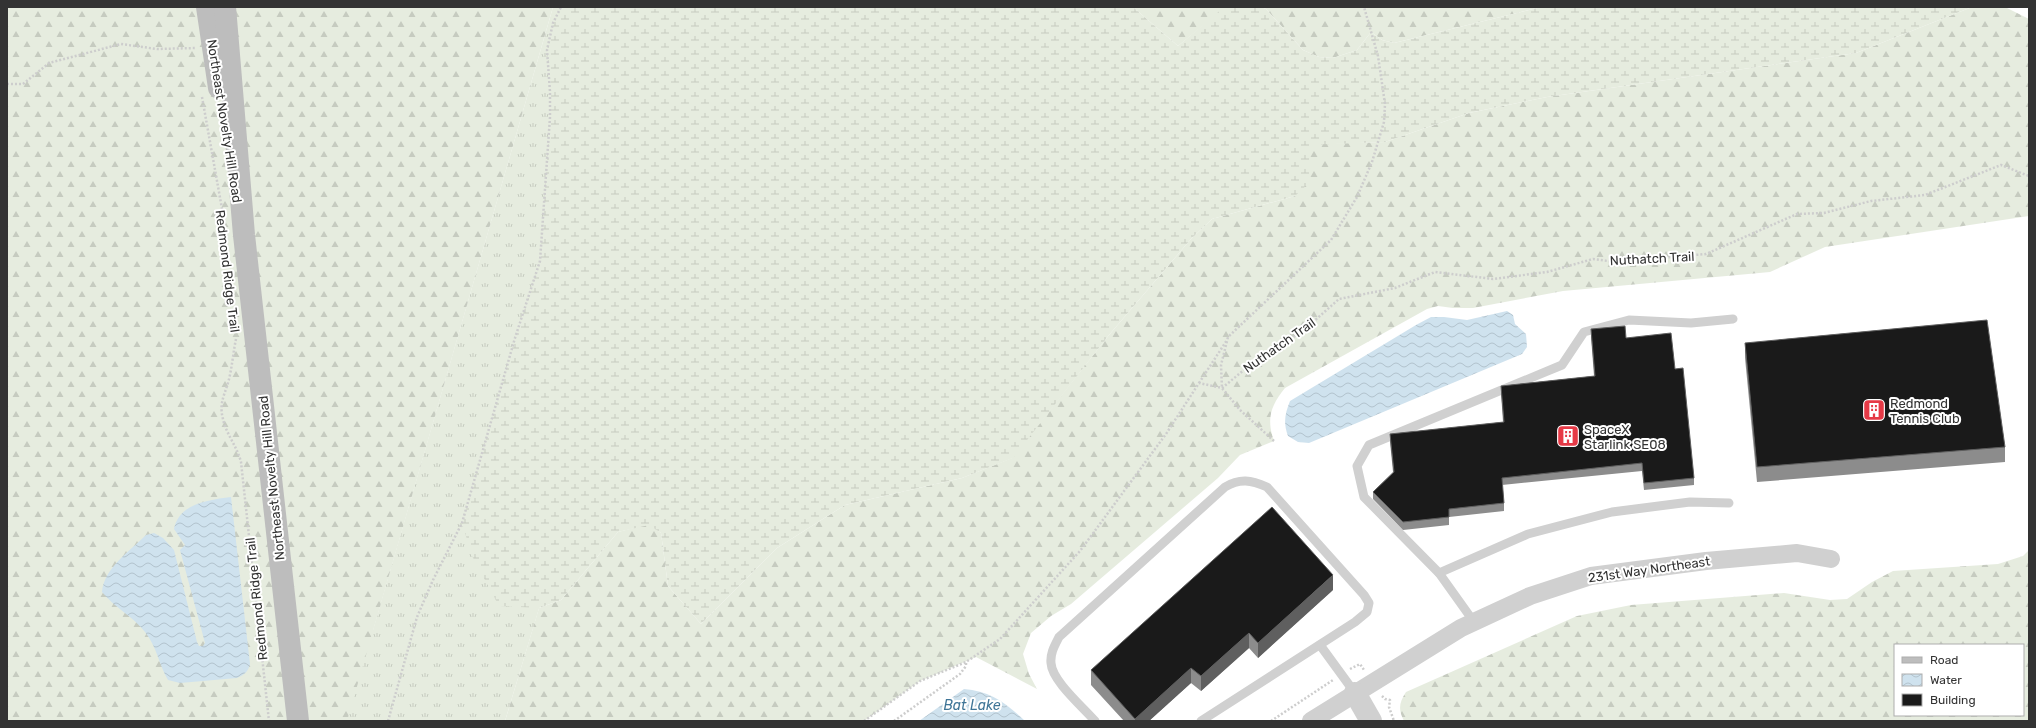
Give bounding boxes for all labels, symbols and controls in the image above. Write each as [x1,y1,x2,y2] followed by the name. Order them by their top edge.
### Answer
[204,38,245,204] street label: Northeast Novelty Hill Road
[212,209,242,333] street label: Redmond Ridge Trail
[1609,249,1695,268] street label: Nuthatch Trail
[1240,315,1318,376] street label: Nuthatch Trail
[255,395,288,561] street label: Northeast Novelty Hill Road
[1890,396,1960,426] place label: Redmond Tennis Club
[1861,397,1887,423] building icon: Redmond Tennis Club
[1584,422,1666,452] place label: SpaceX Starlink SE08
[1555,423,1581,449] building icon: SpaceX Starlink SE08
[243,537,271,661] street label: Redmond Ridge Trail
[1587,553,1711,585] street label: 231st Way Northeast
[1894,644,2024,716] legend
[1930,653,1958,667] text: Road
[1930,673,1962,687] text: Water
[1930,693,1976,707] text: Building
[943,697,1001,714] water label: Bat Lake

